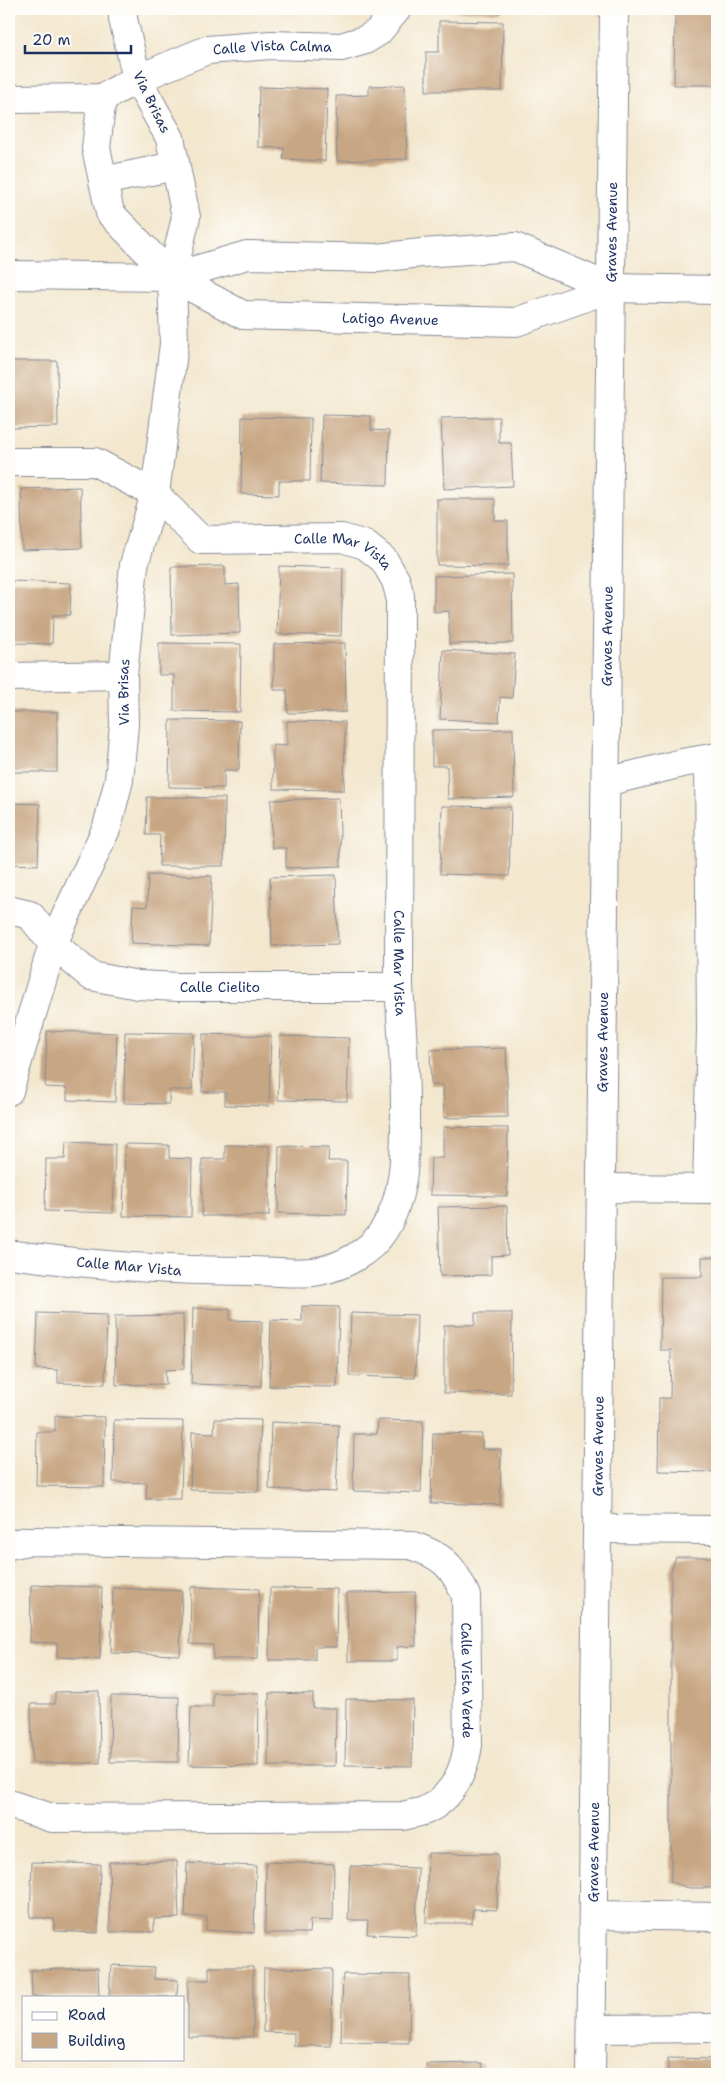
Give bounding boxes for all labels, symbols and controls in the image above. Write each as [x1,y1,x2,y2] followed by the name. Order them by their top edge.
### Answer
[25,22,131,54] scale bar
[32,30,71,50] text: 20 m
[212,36,332,59] street label: Calle Vista Calma
[129,68,175,136] street label: Via Brisas
[602,182,621,283] street label: Graves Avenue
[342,309,439,329] street label: Latigo Avenue
[294,529,397,573] street label: Calle Mar Vista
[597,586,617,687] street label: Graves Avenue
[114,658,134,726] street label: Via Brisas
[390,910,410,1017] street label: Calle Mar Vista
[180,978,260,996] street label: Calle Cielito
[593,992,612,1092] street label: Graves Avenue
[76,1252,183,1280] street label: Calle Mar Vista
[588,1396,608,1496] street label: Graves Avenue
[457,1622,477,1738] street label: Calle Vista Verde
[584,1802,603,1902] street label: Graves Avenue
[22,1996,185,2060] legend
[68,2005,106,2025] text: Road
[68,2031,125,2051] text: Building

